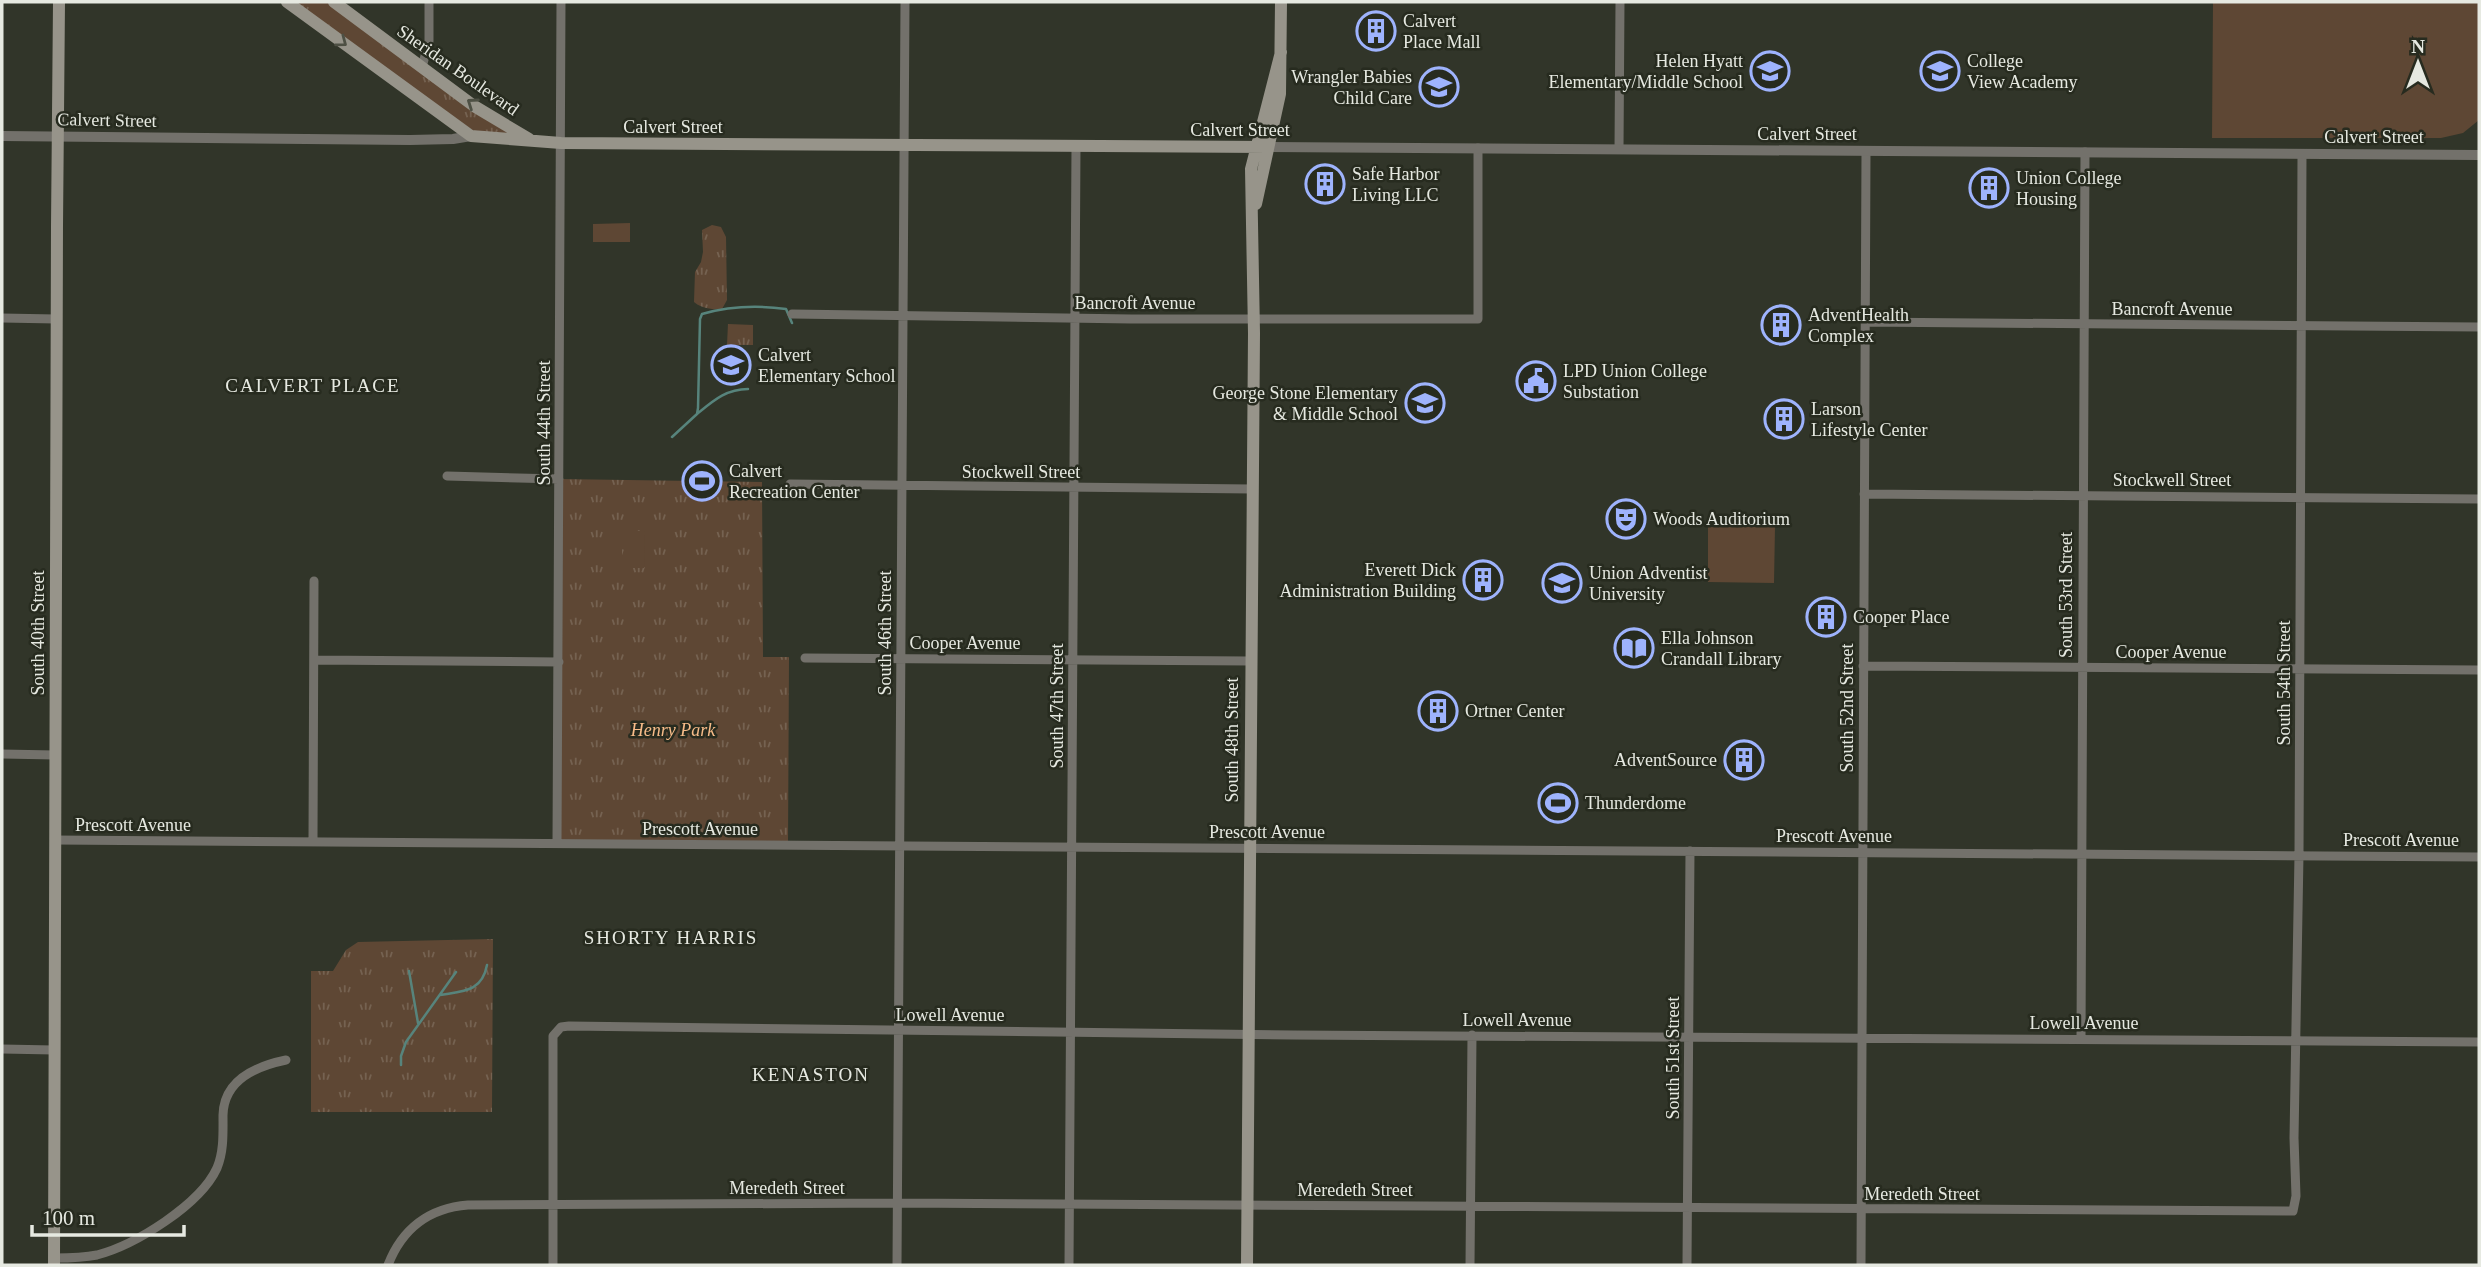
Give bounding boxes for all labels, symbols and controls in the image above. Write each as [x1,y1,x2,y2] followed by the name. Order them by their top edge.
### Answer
[1355,10,1397,52] building icon: Calvert Place Mall
[1403,11,1480,52] place label: Calvert Place Mall
[394,21,522,119] street label: Sheridan Boulevard
[2383,28,2453,98] north arrow
[334,34,347,47] one-way arrow
[2411,36,2425,57] text: N
[1749,50,1791,92] school or university icon: Helen Hyatt Elementary/Middle School
[1919,50,1961,92] school or university icon: College View Academy
[1549,51,1743,92] place label: Helen Hyatt Elementary/Middle School
[1967,51,2077,92] place label: College View Academy
[1418,66,1460,108] school or university icon: Wrangler Babies Child Care
[1291,67,1412,108] place label: Wrangler Babies Child Care
[467,99,480,112] one-way arrow
[57,109,157,131] street label: Calvert Street
[623,117,723,137] street label: Calvert Street
[1190,120,1290,140] street label: Calvert Street
[1757,124,1857,144] street label: Calvert Street
[2324,127,2424,147] street label: Calvert Street
[1304,163,1346,205] building icon: Safe Harbor Living LLC
[1352,164,1439,205] place label: Safe Harbor Living LLC
[1968,167,2010,209] building icon: Union College Housing
[2016,168,2122,209] place label: Union College Housing
[1074,293,1196,313] street label: Bancroft Avenue
[2111,299,2233,319] street label: Bancroft Avenue
[1760,304,1802,346] building icon: AdventHealth Complex
[1808,305,1909,346] place label: AdventHealth Complex
[710,344,752,386] school or university icon: Calvert Elementary School
[758,345,895,386] place label: Calvert Elementary School
[1515,360,1557,402] public building icon: LPD Union College Substation
[534,361,554,486] street label: South 44th Street
[1563,361,1707,402] place label: LPD Union College Substation
[225,375,401,396] district label: CALVERT PLACE
[1404,382,1446,424] school or university icon: George Stone Elementary & Middle School
[1212,383,1398,424] place label: George Stone Elementary & Middle School
[1763,398,1805,440] building icon: Larson Lifestyle Center
[1811,399,1927,440] place label: Larson Lifestyle Center
[681,460,723,502] sports icon: Calvert Recreation Center
[729,461,859,502] place label: Calvert Recreation Center
[962,462,1080,482] street label: Stockwell Street
[2113,470,2231,490] street label: Stockwell Street
[1605,498,1647,540] theatre icon: Woods Auditorium
[1653,509,1790,529] place label: Woods Auditorium
[2056,532,2076,658] street label: South 53rd Street
[1462,559,1504,601] building icon: Everett Dick Administration Building
[1279,560,1456,601] place label: Everett Dick Administration Building
[1541,562,1583,604] school or university icon: Union Adventist University
[1589,563,1708,604] place label: Union Adventist University
[28,571,48,696] street label: South 40th Street
[875,571,895,696] street label: South 46th Street
[1805,596,1847,638] building icon: Cooper Place
[1853,607,1949,627] place label: Cooper Place
[2274,621,2294,746] street label: South 54th Street
[1613,627,1655,669] library icon: Ella Johnson Crandall Library
[1661,628,1781,669] place label: Ella Johnson Crandall Library
[909,633,1021,653] street label: Cooper Avenue
[2115,642,2227,662] street label: Cooper Avenue
[1047,644,1067,769] street label: South 47th Street
[1837,644,1857,773] street label: South 52nd Street
[1222,678,1242,803] street label: South 48th Street
[1417,690,1459,732] building icon: Ortner Center
[1465,701,1564,721] place label: Ortner Center
[630,720,716,740] park label: Henry Park
[1723,739,1765,781] building icon: AdventSource
[1614,750,1717,770] place label: AdventSource
[1537,782,1579,824] sports icon: Thunderdome
[1585,793,1686,813] place label: Thunderdome
[75,815,191,835] street label: Prescott Avenue
[642,819,758,839] street label: Prescott Avenue
[1209,822,1325,842] street label: Prescott Avenue
[1776,826,1892,846] street label: Prescott Avenue
[2343,830,2459,850] street label: Prescott Avenue
[584,927,758,948] district label: SHORTY HARRIS
[1663,996,1683,1120] street label: South 51st Street
[895,1005,1005,1025] street label: Lowell Avenue
[1462,1010,1572,1030] street label: Lowell Avenue
[2029,1013,2139,1033] street label: Lowell Avenue
[752,1064,870,1085] district label: KENASTON
[729,1178,845,1198] street label: Meredeth Street
[1297,1180,1413,1200] street label: Meredeth Street
[1864,1184,1980,1204] street label: Meredeth Street
[32,1194,184,1238] scale bar
[42,1206,95,1230] text: 100 m

